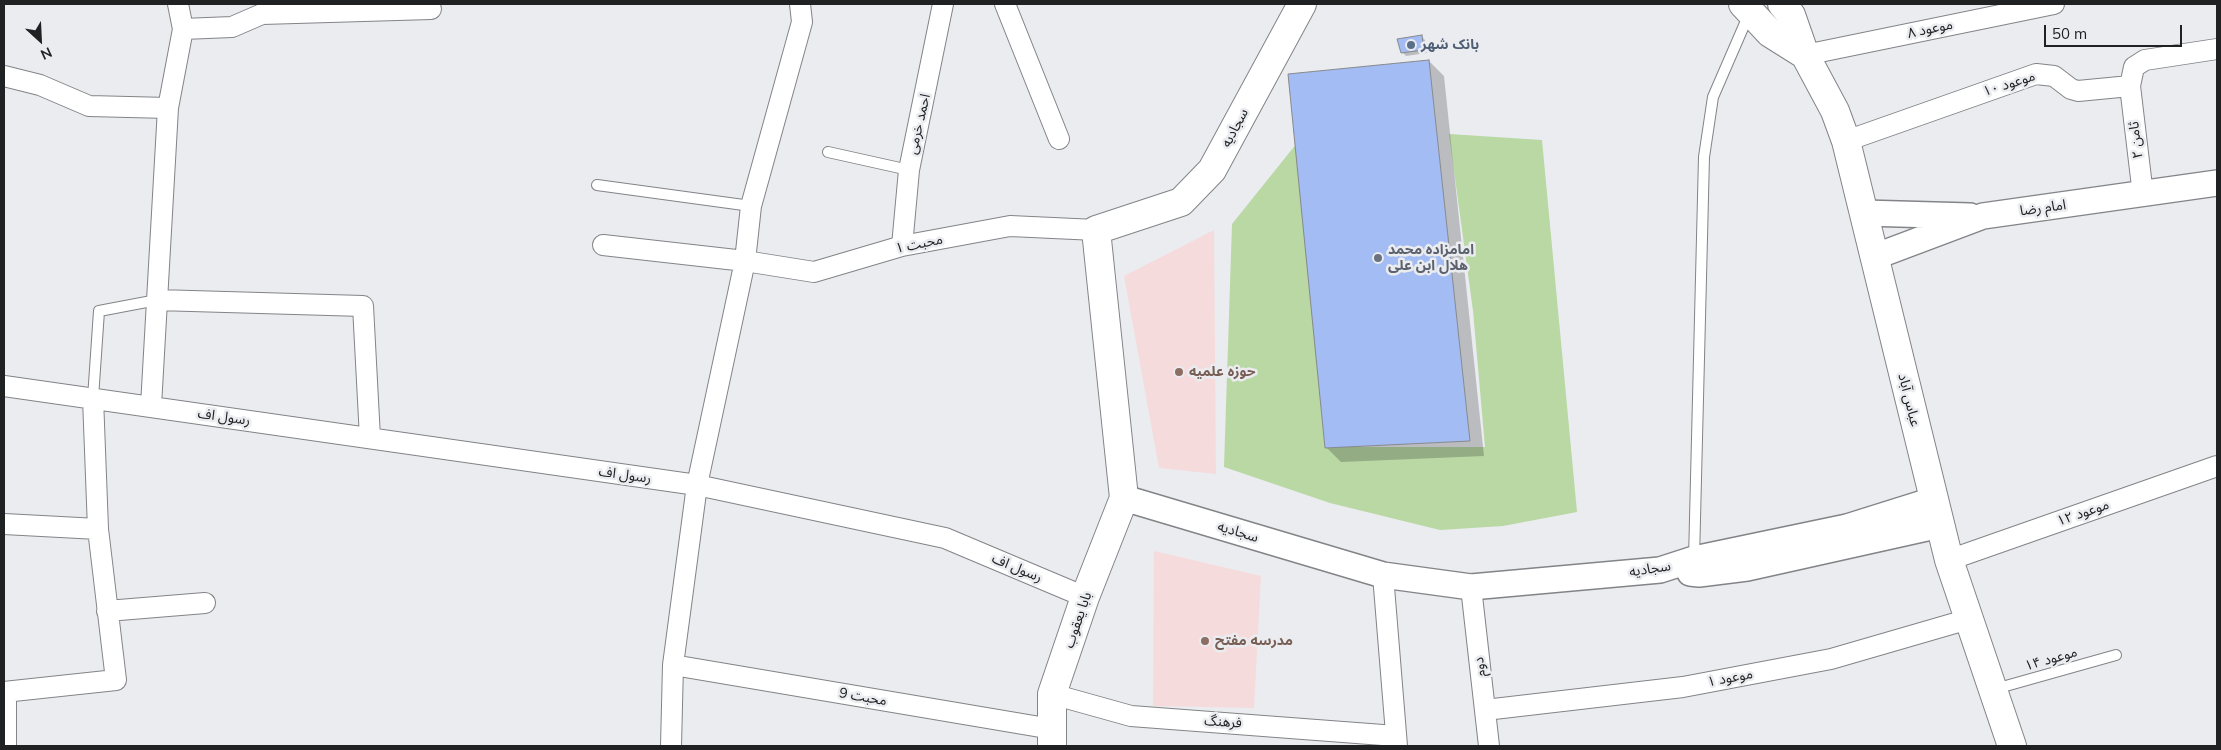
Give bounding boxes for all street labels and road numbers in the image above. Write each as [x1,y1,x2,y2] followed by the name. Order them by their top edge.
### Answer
[1906,16,1954,42] street label: موعود ۸
[1981,68,2037,100] street label: موعود ۱۰
[904,92,934,156] street label: احمد خرمی
[1218,106,1252,150] street label: سجادیه
[2125,120,2147,160] street label: ثامن ۲
[2019,196,2067,220] street label: امام رضا
[894,231,944,257] street label: محبت ۱
[1894,372,1924,428] street label: عباس آباد
[197,405,251,429] street label: رسول اف
[598,463,652,487] street label: رسول اف
[2055,496,2111,530] street label: موعود ۱۲
[1216,518,1260,546] street label: سجادیه
[989,550,1045,586] street label: رسول اف
[1628,557,1672,581] street label: سجادیه
[1061,590,1095,650] street label: بابا یعقوب
[2023,643,2079,675] street label: موعود ۱۴
[1470,656,1490,678] street label: دوم
[1706,665,1754,691] street label: موعود ۱
[838,685,888,709] street label: محبت 9
[1204,712,1242,732] street label: فرهنگ

